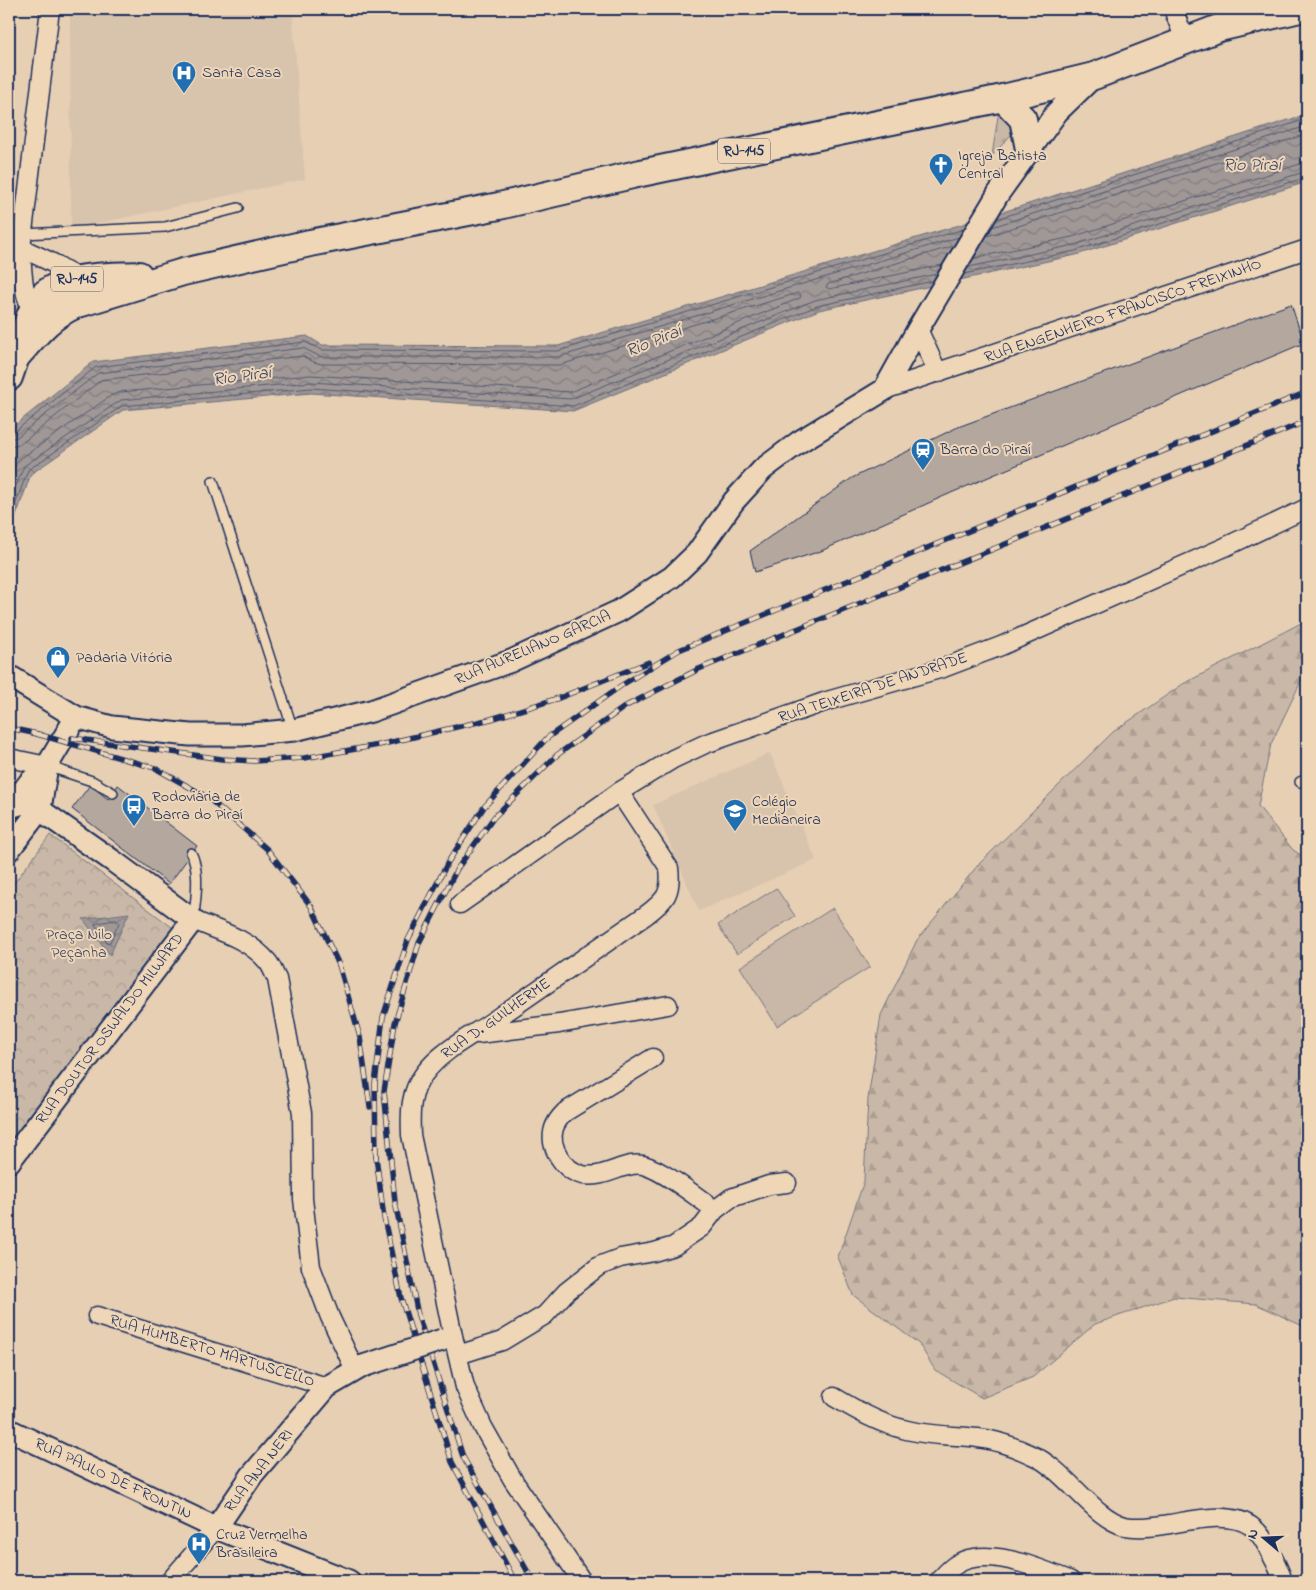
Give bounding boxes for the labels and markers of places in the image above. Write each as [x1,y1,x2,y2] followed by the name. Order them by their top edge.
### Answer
[171,60,197,94] hospital icon: Santa Casa
[202,61,281,85] place label: Santa Casa
[958,144,1047,186] place label: Igreja Batista Central
[928,152,954,186] church icon: Igreja Batista Central
[910,437,936,471] station icon: Barra do Piraí
[939,438,1031,462] place label: Barra do Piraí
[45,645,71,679] shop icon: Padaria Vitória
[76,646,172,670] place label: Padaria Vitória
[151,785,243,827] place label: Rodoviária de Barra do Piraí
[752,790,821,832] place label: Colégio Medianeira
[121,793,147,827] bus stop icon: Rodoviária de Barra do Piraí
[722,798,748,832] school or university icon: Colégio Medianeira
[215,1523,308,1565] place label: Cruz Vermelha Brasileira
[186,1531,212,1565] hospital icon: Cruz Vermelha Brasileira

